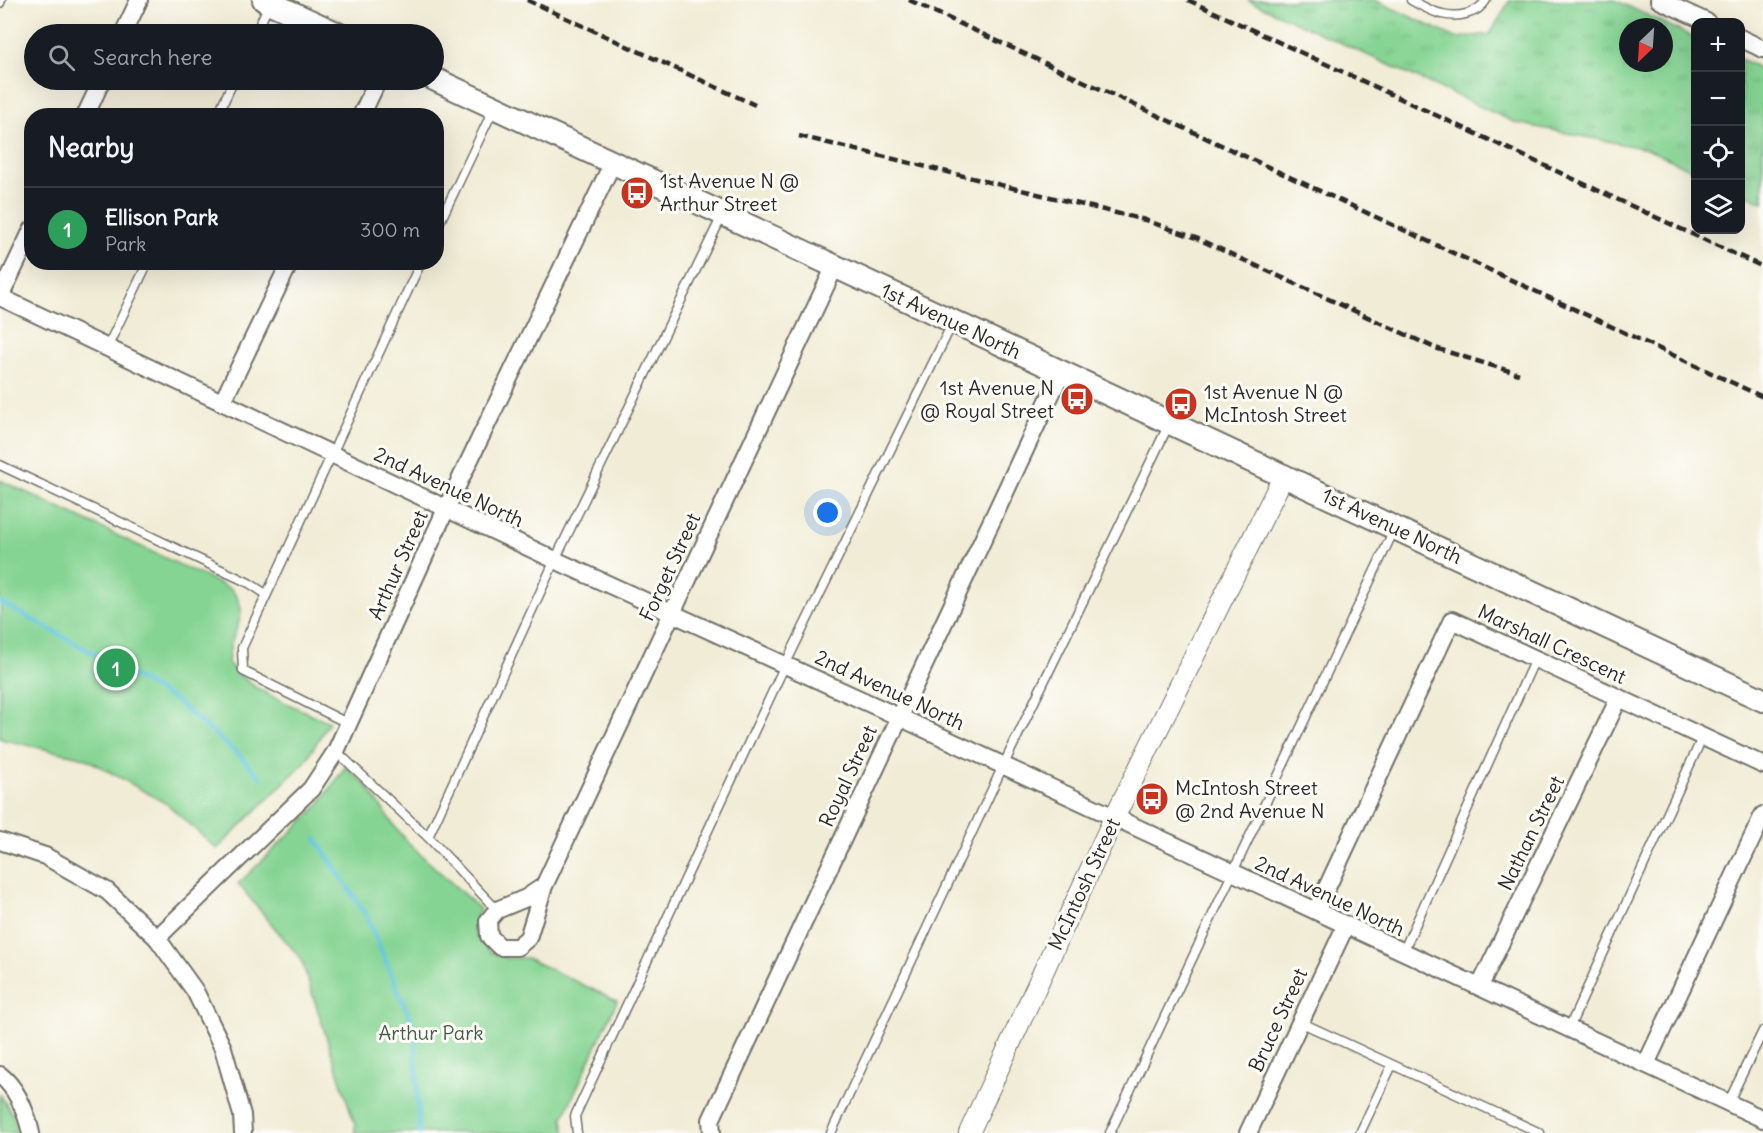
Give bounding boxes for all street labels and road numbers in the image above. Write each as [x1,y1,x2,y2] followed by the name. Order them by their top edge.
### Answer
[877,277,1025,364] street label: 1st Avenue North
[370,441,528,532] street label: 2nd Avenue North
[1318,482,1466,569] street label: 1st Avenue North
[362,506,433,623] street label: Arthur Street
[634,509,706,625] street label: Forget Street
[1474,598,1631,689] street label: Marshall Crescent
[811,644,969,735] street label: 2nd Avenue North
[813,721,882,831] street label: Royal Street
[1492,771,1569,894] street label: Nathan Street
[1042,814,1125,954] street label: McIntosh Street
[1251,850,1409,941] street label: 2nd Avenue North
[1243,964,1313,1076] street label: Bruce Street

